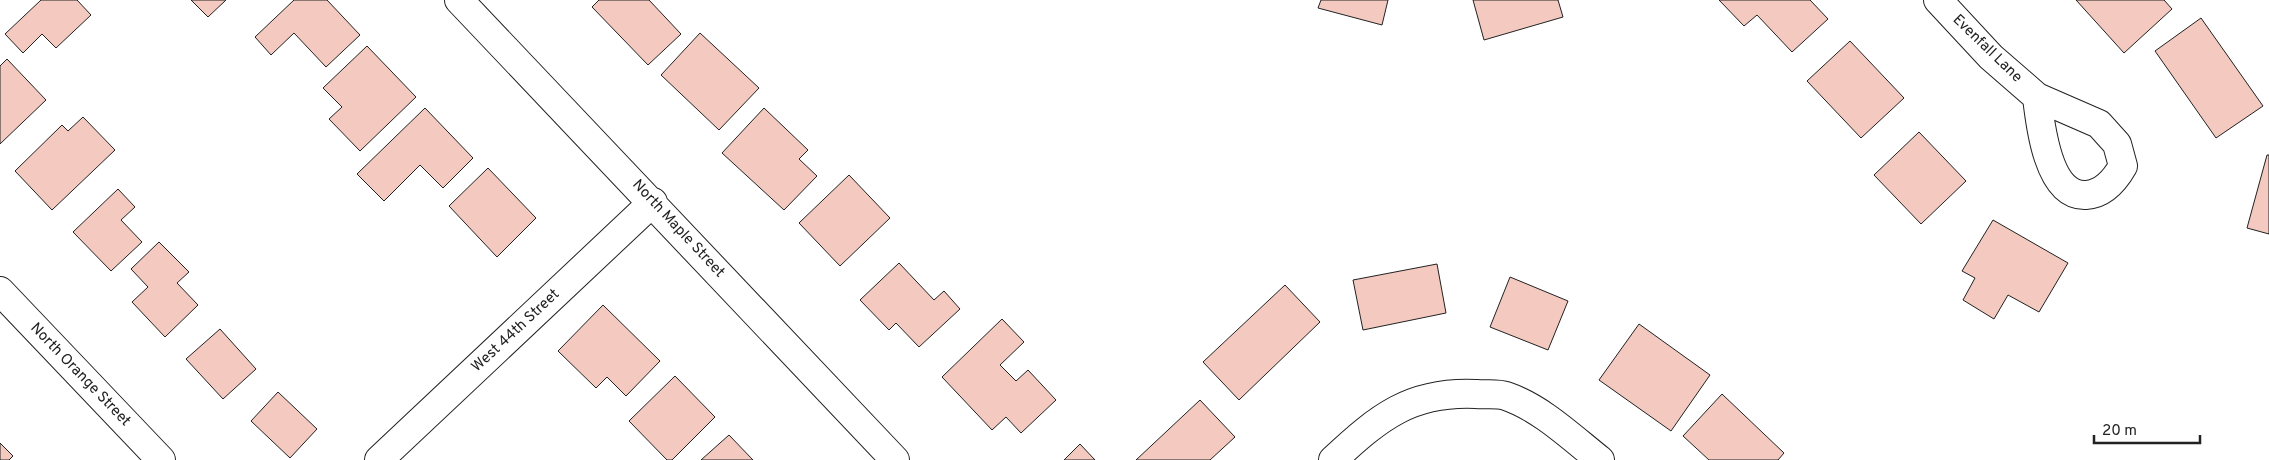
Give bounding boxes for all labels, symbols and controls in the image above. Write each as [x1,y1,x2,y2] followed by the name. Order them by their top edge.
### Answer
[1948,11,2026,87] street label: Evenfall Lane
[628,176,728,282] street label: North Maple Street
[468,285,564,377] street label: West 44th Street
[26,319,134,431] street label: North Orange Street
[2094,412,2200,444] scale bar
[2102,422,2137,441] text: 20 m

